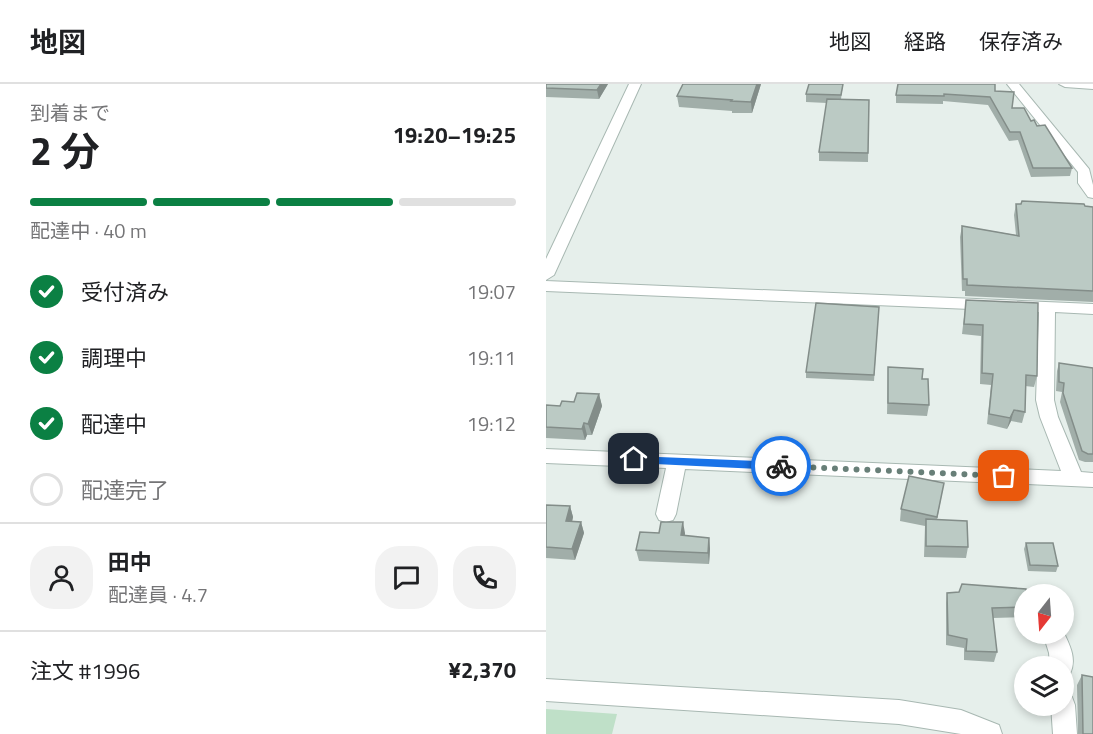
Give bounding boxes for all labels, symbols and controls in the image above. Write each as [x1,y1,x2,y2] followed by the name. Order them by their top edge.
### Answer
[30,20,86,63] text: 地図
[829,25,871,57] text: 地図
[904,25,946,57] text: 経路
[979,25,1063,57] text: 保存済み
[30,97,110,128] text: 到着まで
[393,118,516,152] text: 19:20–19:25
[30,121,99,180] text: 2 分
[30,215,147,246] text: 配達中 · 40 m
[30,275,63,308] icon: check
[81,275,169,309] text: 受付済み
[467,276,516,307] text: 19:07
[30,341,63,374] icon: check
[81,341,147,375] text: 調理中
[467,342,516,373] text: 19:11
[30,407,63,440] icon: check
[81,407,147,441] text: 配達中
[467,408,516,439] text: 19:12
[608,433,659,484] pin
[751,436,811,496] courier
[617,442,650,475] icon: home
[765,450,798,483] icon: bike
[978,450,1029,501] pin
[987,459,1020,492] icon: bag
[81,473,169,507] text: 配達完了
[108,545,152,579] text: 田中
[30,546,93,609] button: person
[375,546,438,609] button: chat
[453,546,516,609] button: phone
[108,579,208,610] text: 配達員 · 4.7
[1014,584,1074,644] north arrow
[1014,584,1074,716] map controls
[449,653,516,687] text: ¥2,370
[30,654,140,688] text: 注文 #1996
[1014,656,1074,716] button: layers

